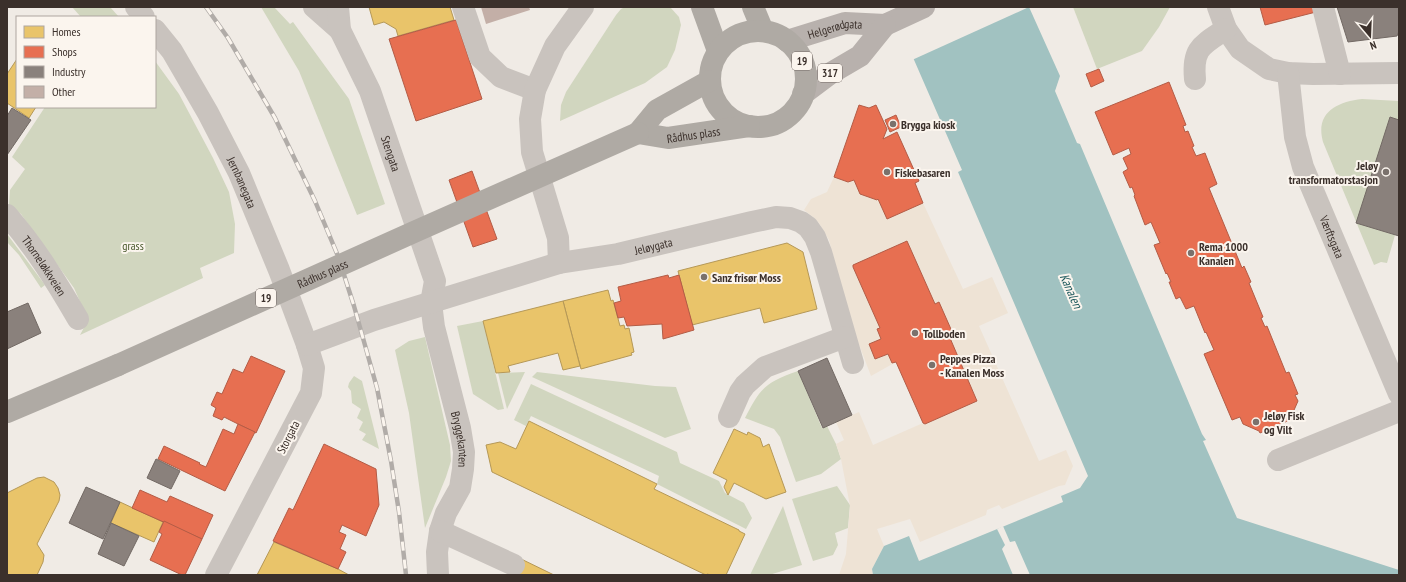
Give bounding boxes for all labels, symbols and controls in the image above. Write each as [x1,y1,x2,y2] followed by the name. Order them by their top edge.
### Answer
[806,15,863,42] street label: Helgerødgata
[16,16,156,108] legend
[1350,16,1390,56] north arrow
[52,24,80,39] text: Homes
[1368,38,1378,53] text: N
[52,44,77,59] text: Shops
[792,52,812,70] road number: 19
[52,64,86,79] text: Industry
[818,64,842,82] road number: 317
[52,84,76,99] text: Other
[901,117,955,132] place label: Brygga kiosk
[888,119,898,129] marker: Brygga kiosk
[666,123,721,146] street label: Rådhus plass
[378,134,404,173] street label: Stengata
[224,153,260,210] street label: Jernbanegata
[1289,158,1378,187] place label: Jeløy transformatorstasjon
[895,165,950,180] place label: Fiskebasaren
[882,167,892,177] marker: Fiskebasaren
[1381,167,1391,177] marker: Jeløy transformatorstasjon
[1316,212,1348,260] street label: Værftsgata
[19,233,70,298] street label: Thorneløkkveien
[632,234,674,258] street label: Jeløygata
[122,238,144,253] park label: grass
[1199,239,1248,268] place label: Rema 1000 Kanalen
[1186,248,1196,258] marker: Rema 1000 Kanalen
[295,255,350,291] street label: Rådhus plass
[712,270,781,285] place label: Sanz frisør Moss
[1056,271,1087,312] water label: Kanalen
[699,272,709,282] marker: Sanz frisør Moss
[256,289,276,307] road number: 19
[923,326,965,341] place label: Tollboden
[910,328,920,338] marker: Tollboden
[940,351,1004,380] place label: Peppes Pizza - Kanalen Moss
[927,360,937,370] marker: Peppes Pizza - Kanalen Moss
[1263,408,1305,437] place label: Jeløy Fisk og Vilt
[448,409,472,468] street label: Bryggekanten
[1251,417,1261,427] marker: Jeløy Fisk og Vilt
[273,418,303,456] street label: Storgata

